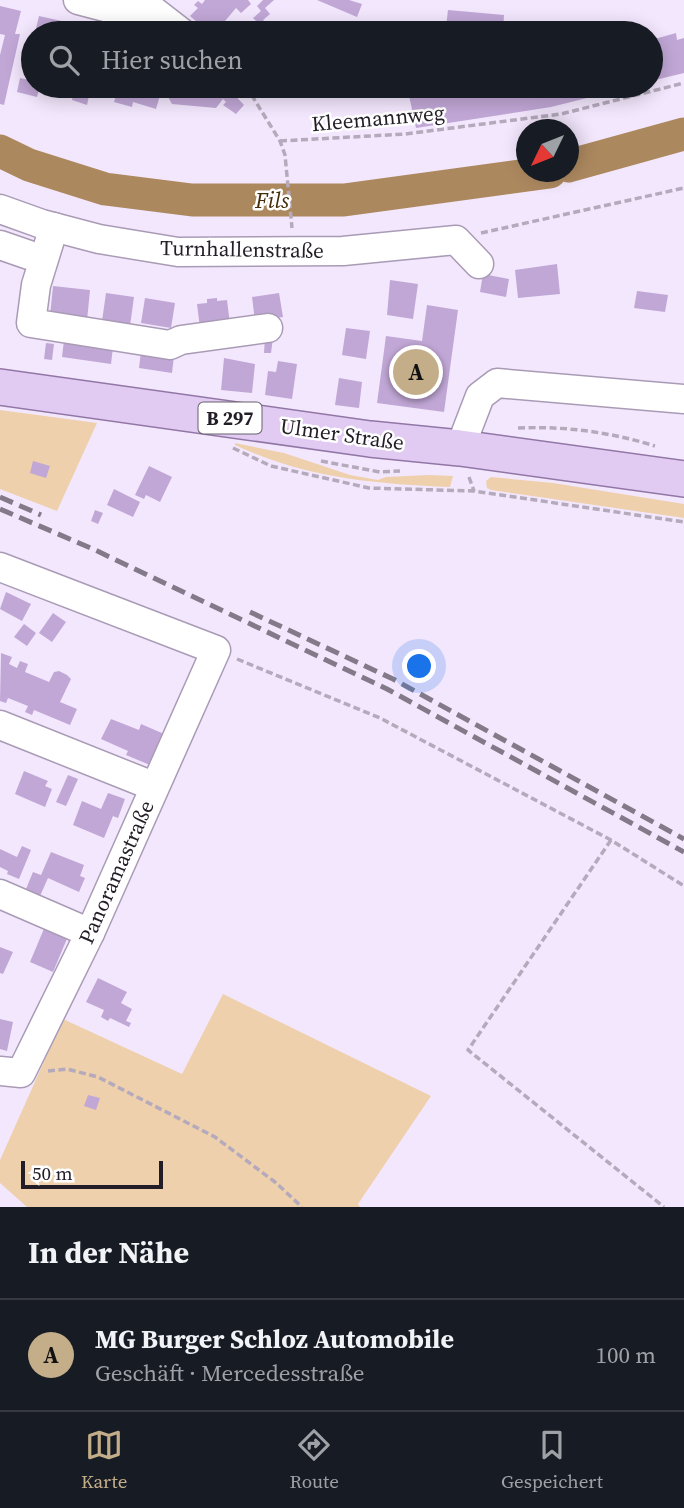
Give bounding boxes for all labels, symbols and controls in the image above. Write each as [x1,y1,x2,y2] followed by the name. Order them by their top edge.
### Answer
[21,21,663,98] search box
[45,41,83,79] icon: search
[101,42,243,78] text: Hier suchen
[310,98,446,138] street label: Kleemannweg
[516,119,579,182] north arrow
[254,184,290,216] water label: Fils
[160,233,324,265] street label: Turnhallenstraße
[393,346,439,398] pin: A
[198,402,262,434] road number: B 297
[278,411,406,457] street label: Ulmer Straße
[402,649,436,683] your location
[71,796,161,948] street label: Panoramastraße
[21,1158,163,1190] scale bar
[32,1160,73,1186] text: 50 m
[28,1232,189,1273] text: In der Nähe
[95,1321,454,1357] text: MG Burger Schloz Automobile
[43,1339,59,1371] text: A
[595,1339,656,1371] text: 100 m
[95,1357,365,1389] text: Geschäft · Mercedesstraße
[81,1426,127,1494] tab: Karte
[290,1426,339,1494] tab: Route
[501,1426,603,1494] tab: Gespeichert

